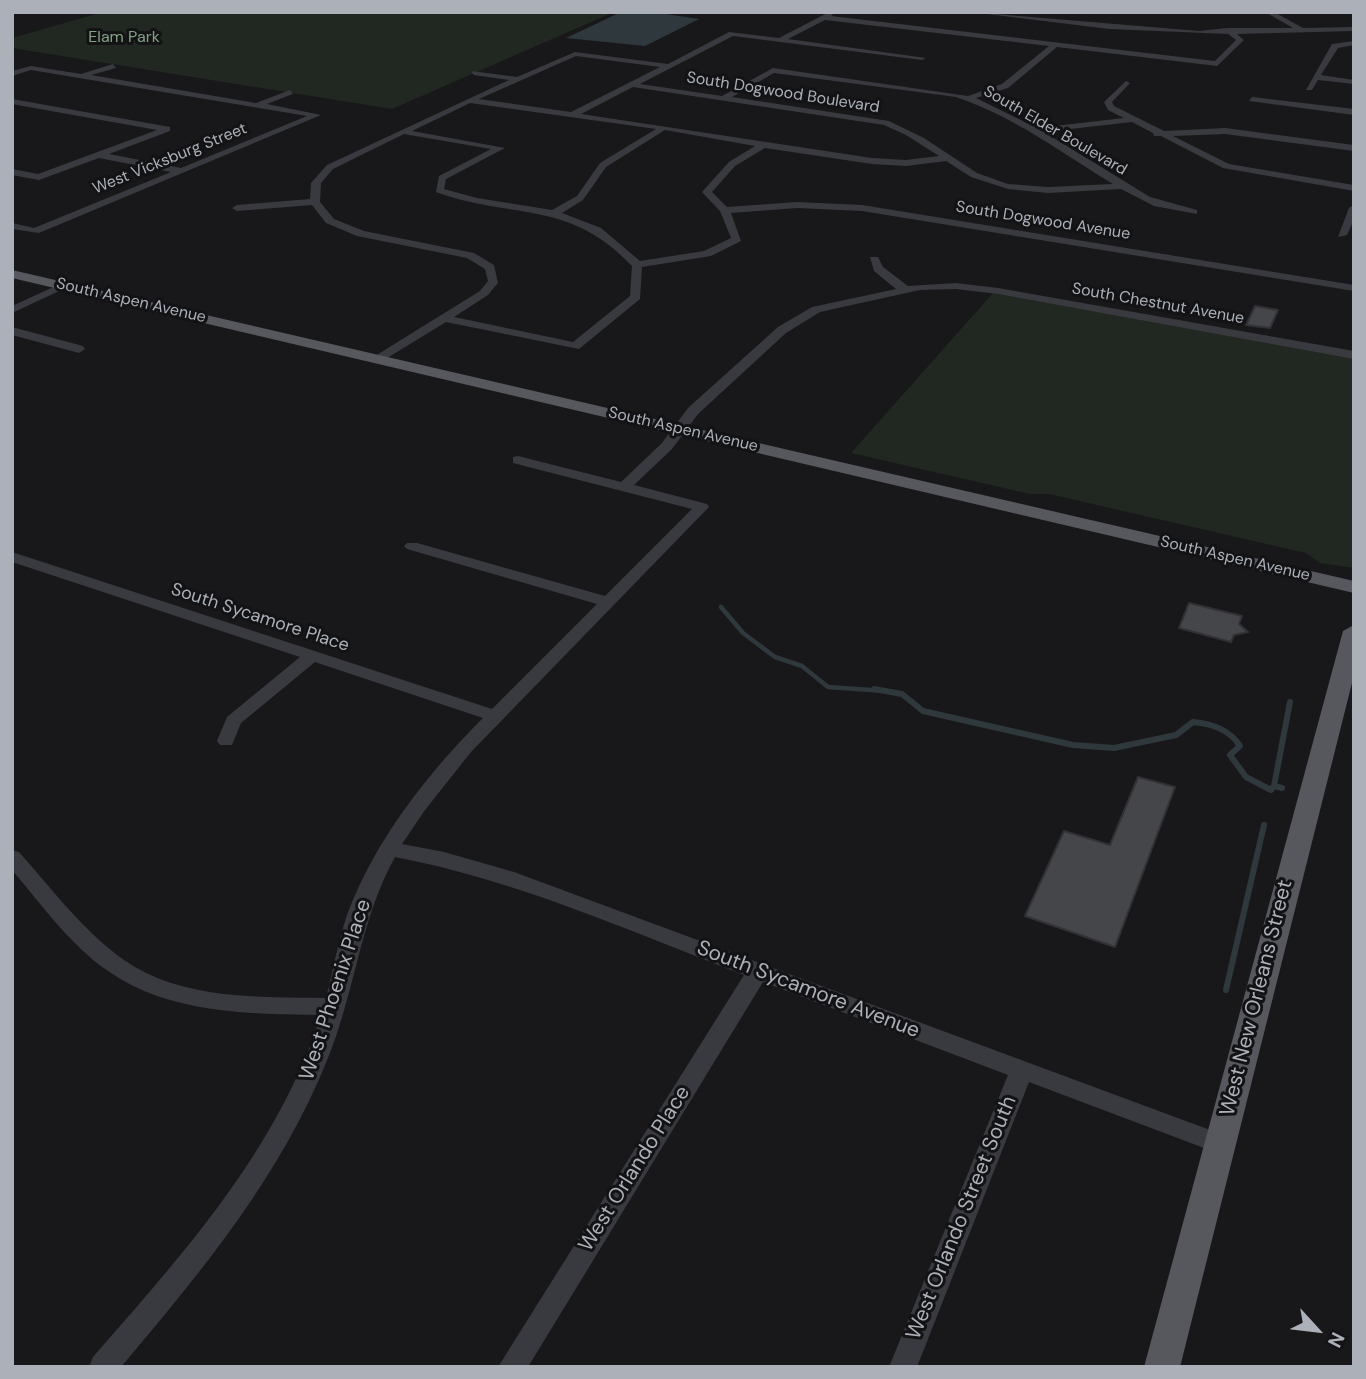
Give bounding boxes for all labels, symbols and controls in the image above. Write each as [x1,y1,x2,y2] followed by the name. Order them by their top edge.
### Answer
[88,28,160,48] park label: Elam Park
[685,68,881,118] street label: South Dogwood Boulevard
[980,82,1130,180] street label: South Elder Boulevard
[90,119,250,199] street label: West Vicksburg Street
[954,198,1132,244] street label: South Dogwood Avenue
[54,274,208,328] street label: South Aspen Avenue
[1070,279,1246,329] street label: South Chestnut Avenue
[606,403,760,457] street label: South Aspen Avenue
[1158,532,1312,586] street label: South Aspen Avenue
[168,579,352,657] street label: South Sycamore Place
[1215,877,1299,1119] street label: West New Orleans Street
[295,896,377,1084] street label: West Phoenix Place
[693,936,923,1044] street label: South Sycamore Avenue
[574,1081,696,1257] street label: West Orlando Place
[902,1092,1022,1344] street label: West Orlando Street South
[1282,1295,1352,1365] north arrow
[1322,1328,1350,1352] text: N

